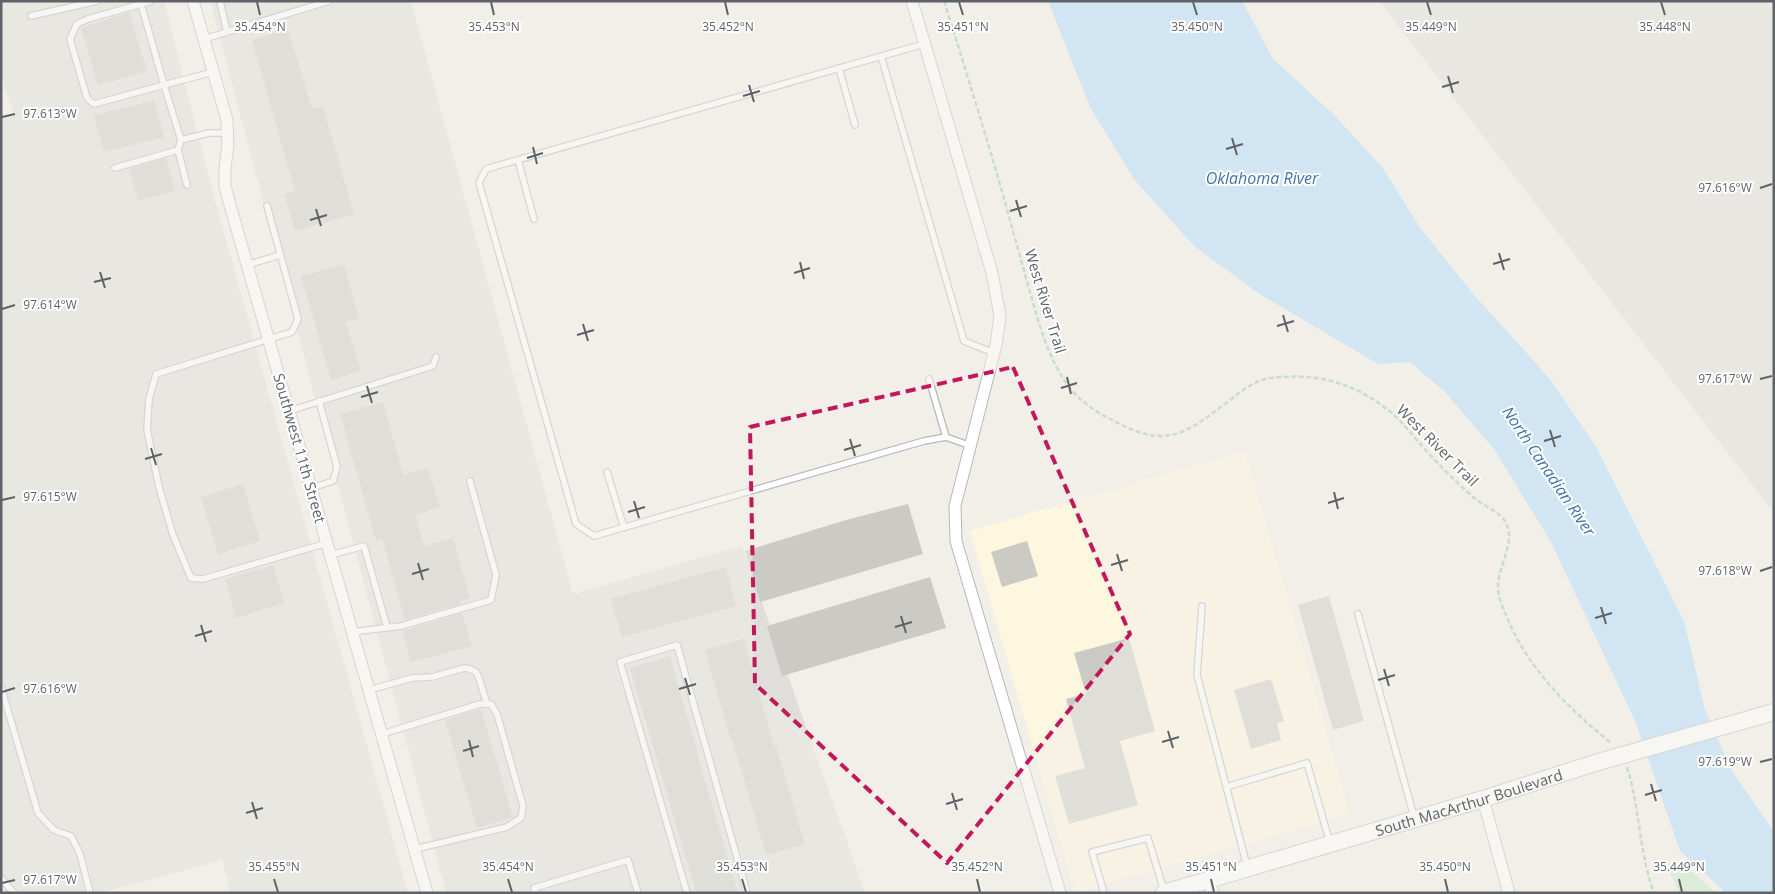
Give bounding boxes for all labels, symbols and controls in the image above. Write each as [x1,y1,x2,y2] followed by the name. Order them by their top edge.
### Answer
[234,18,286,35] text: 35.454°N
[468,18,520,35] text: 35.453°N
[702,18,754,35] text: 35.452°N
[937,18,989,35] text: 35.451°N
[1171,18,1223,35] text: 35.450°N
[1405,18,1457,35] text: 35.449°N
[1639,18,1691,35] text: 35.448°N
[23,105,77,122] text: 97.613°W
[1206,167,1319,189] water label: Oklahoma River
[1698,179,1752,196] text: 97.616°W
[1021,246,1071,356] street label: West River Trail
[23,296,77,313] text: 97.614°W
[1698,370,1752,387] text: 97.617°W
[269,371,331,525] street label: Southwest 11th Street
[1393,400,1483,490] street label: West River Trail
[1497,402,1601,541] water label: North Canadian River
[23,488,77,505] text: 97.615°W
[1698,562,1752,579] text: 97.618°W
[23,680,77,697] text: 97.616°W
[1698,753,1752,770] text: 97.619°W
[1373,764,1565,840] street label: South MacArthur Boulevard
[248,858,300,875] text: 35.455°N
[482,858,534,875] text: 35.454°N
[716,858,768,875] text: 35.453°N
[951,858,1003,875] text: 35.452°N
[1185,858,1237,875] text: 35.451°N
[1419,858,1471,875] text: 35.450°N
[1653,858,1705,875] text: 35.449°N
[23,871,77,888] text: 97.617°W

